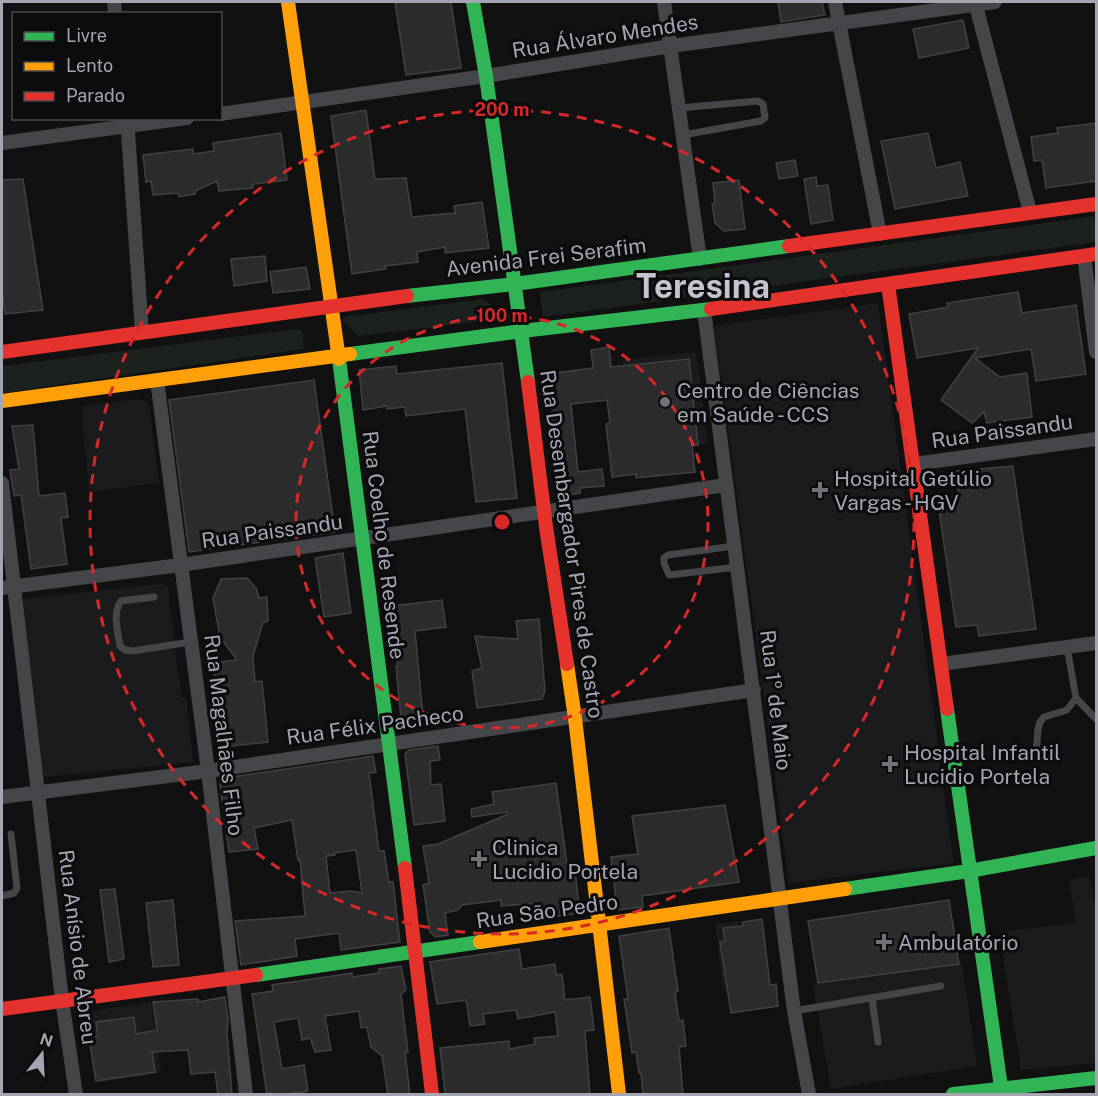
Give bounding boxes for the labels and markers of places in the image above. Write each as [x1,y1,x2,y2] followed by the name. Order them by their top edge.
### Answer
[677,378,859,427] place label: Centro de Ciências em Saúde - CCS
[658,395,672,409] marker: Centro de Ciências em Saúde - CCS
[834,466,992,515] place label: Hospital Getúlio Vargas - HGV
[811,481,829,499] marker: Hospital Getúlio Vargas - HGV
[492,512,512,532] centre of rings
[904,740,1061,789] place label: Hospital Infantil Lucidio Portela
[881,755,899,773] marker: Hospital Infantil Lucidio Portela
[492,835,638,884] place label: Clinica Lucidio Portela
[470,850,488,868] marker: Clinica Lucidio Portela
[898,930,1018,955] place label: Ambulatório
[875,933,893,951] marker: Ambulatório

